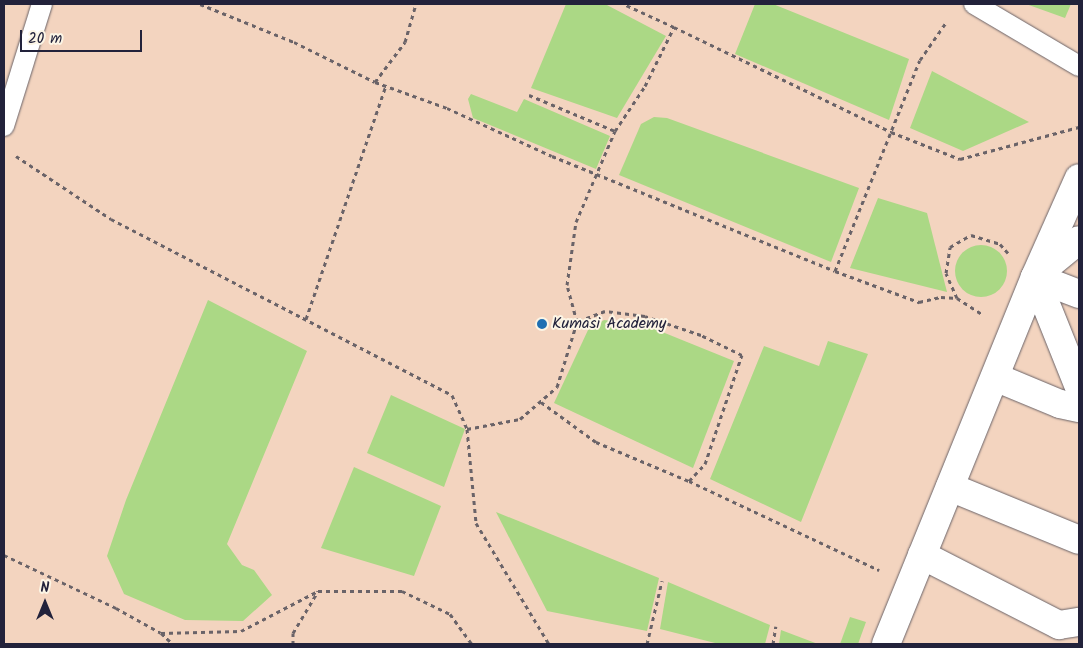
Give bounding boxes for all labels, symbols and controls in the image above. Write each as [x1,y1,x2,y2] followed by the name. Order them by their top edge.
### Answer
[22,20,145,52] scale bar
[28,27,62,51] text: 20 m
[552,314,666,334] place label: Kumasi Academy
[536,318,548,330] marker: Kumasi Academy
[41,577,49,599] text: N
[20,578,70,628] north arrow

